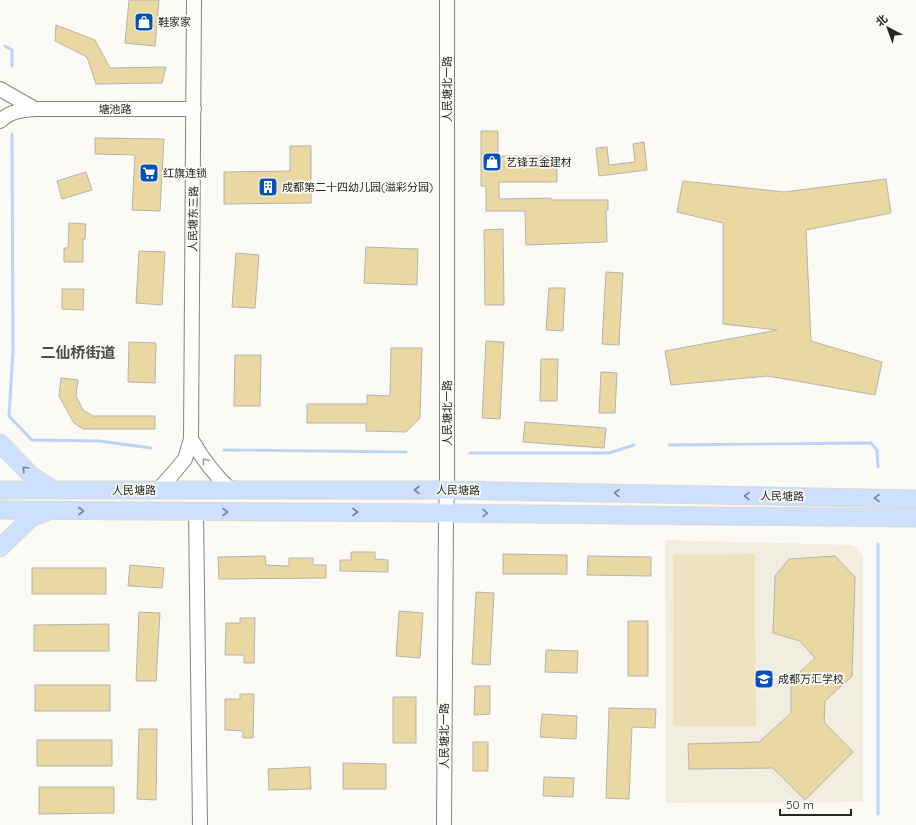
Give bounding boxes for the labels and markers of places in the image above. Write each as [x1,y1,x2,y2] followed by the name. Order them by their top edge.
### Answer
[133,11,155,33] shop icon: 鞋家家
[158,15,191,29] place label: 鞋家家
[481,151,503,173] shop icon: 艺锋五金建材
[506,155,572,169] place label: 艺锋五金建材
[138,162,160,184] supermarket icon: 红旗连锁
[163,166,207,180] place label: 红旗连锁
[257,176,279,198] building icon: 成都第二十四幼儿园(溢彩分园)
[282,180,433,194] place label: 成都第二十四幼儿园(溢彩分园)
[753,668,775,690] school or university icon: 成都万汇学校
[778,672,844,686] place label: 成都万汇学校

